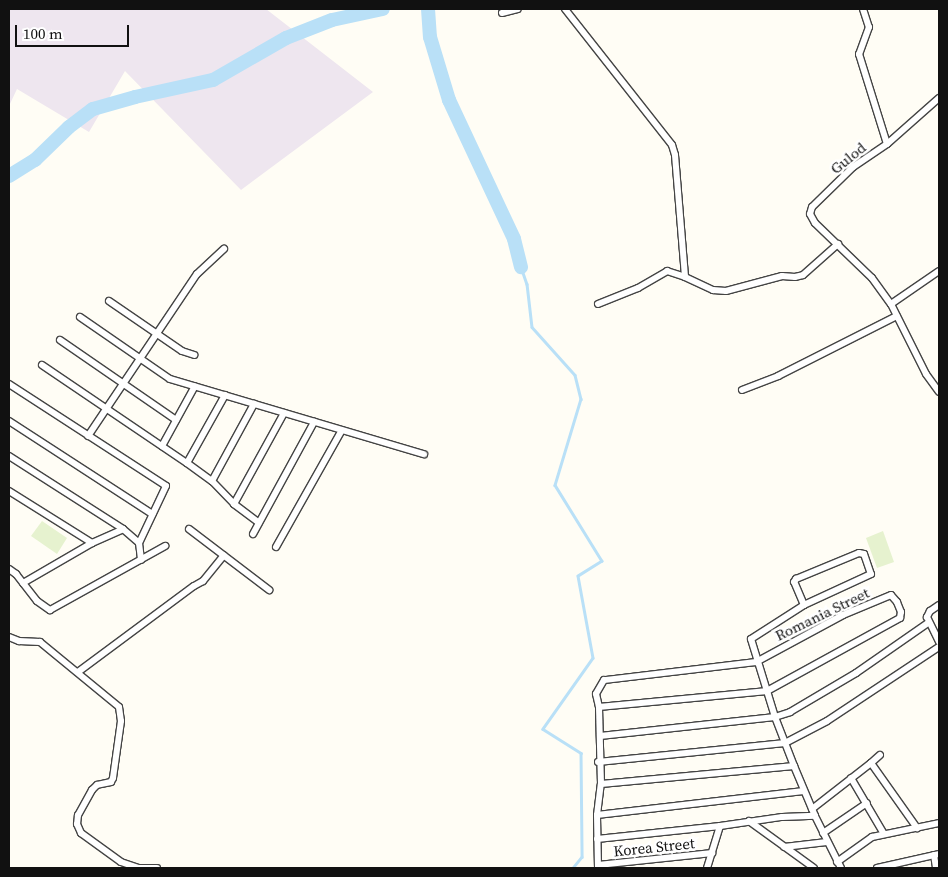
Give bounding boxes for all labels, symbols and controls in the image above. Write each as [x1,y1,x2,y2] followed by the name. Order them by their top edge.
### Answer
[18,15,131,47] scale bar
[23,23,63,44] text: 100 m
[827,138,869,178] street label: Gulod
[772,583,872,645] street label: Romania Street
[613,834,695,860] street label: Korea Street

